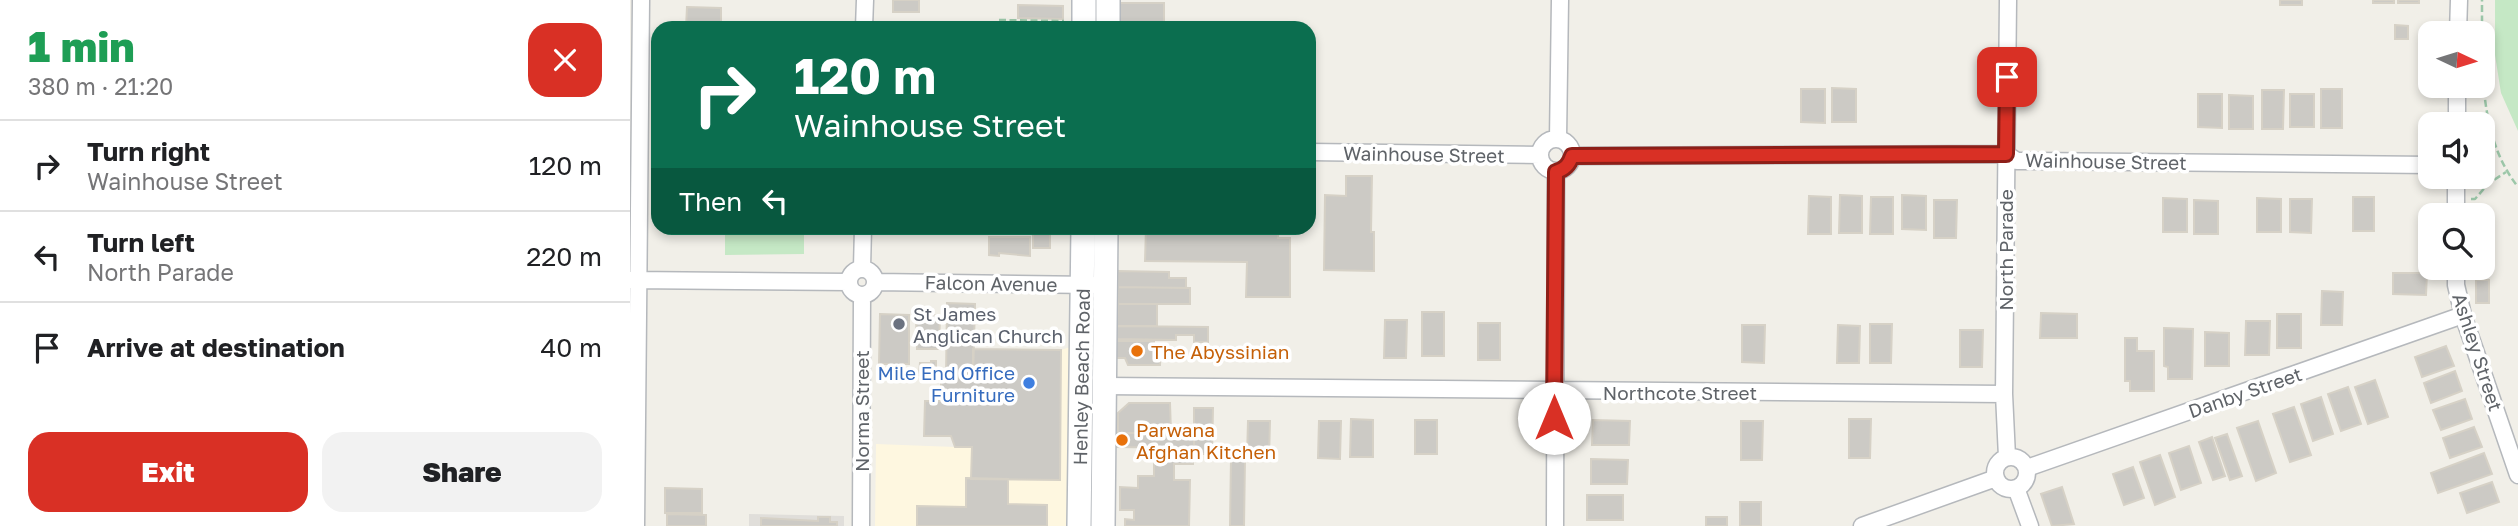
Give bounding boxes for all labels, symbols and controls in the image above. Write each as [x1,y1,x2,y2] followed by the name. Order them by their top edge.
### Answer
[28,21,135,71] text: 1 min
[2418,21,2496,98] north arrow
[2418,21,2495,280] map controls
[528,23,602,97] button: close
[794,46,936,105] text: 120 m
[1977,47,2037,107] pin
[679,49,770,140] icon: right
[1988,58,2026,96] icon: arrive
[28,72,173,100] text: 380 m · 21:20
[794,106,1066,144] text: Wainhouse Street
[2418,112,2495,189] button: sound
[87,136,210,167] text: Turn right
[1343,141,1505,167] street label: Wainhouse Street
[28,147,66,185] icon: right
[2025,148,2187,174] street label: Wainhouse Street
[529,150,602,181] text: 120 m
[87,167,283,195] text: Wainhouse Street
[756,182,794,220] icon: left
[679,186,742,217] text: Then
[1994,189,2017,311] street label: North Parade
[2418,203,2495,280] button: search
[87,227,195,258] text: Turn left
[28,238,66,276] icon: left
[526,241,602,272] text: 220 m
[87,258,234,286] text: North Parade
[924,270,1058,296] street label: Falcon Avenue
[1068,288,1094,466] street label: Henley Beach Road
[2448,290,2508,414] street label: Ashley Street
[913,302,1063,347] place label: St James Anglican Church
[891,316,907,332] marker: St James Anglican Church
[28,329,66,367] icon: arrive
[87,332,345,363] text: Arrive at destination
[541,332,602,363] text: 40 m
[1151,340,1289,363] place label: The Abyssinian
[1129,343,1145,359] marker: The Abyssinian
[850,350,873,472] street label: Norma Street
[878,361,1015,406] place label: Mile End Office Furniture
[2185,362,2305,422] street label: Danby Street
[1021,375,1037,391] marker: Mile End Office Furniture
[1517,381,1591,455] position arrow
[1603,381,1757,404] street label: Northcote Street
[1136,418,1276,463] place label: Parwana Afghan Kitchen
[28,432,308,512] button: Exit
[322,432,602,512] button: Share
[1114,432,1130,448] marker: Parwana Afghan Kitchen

